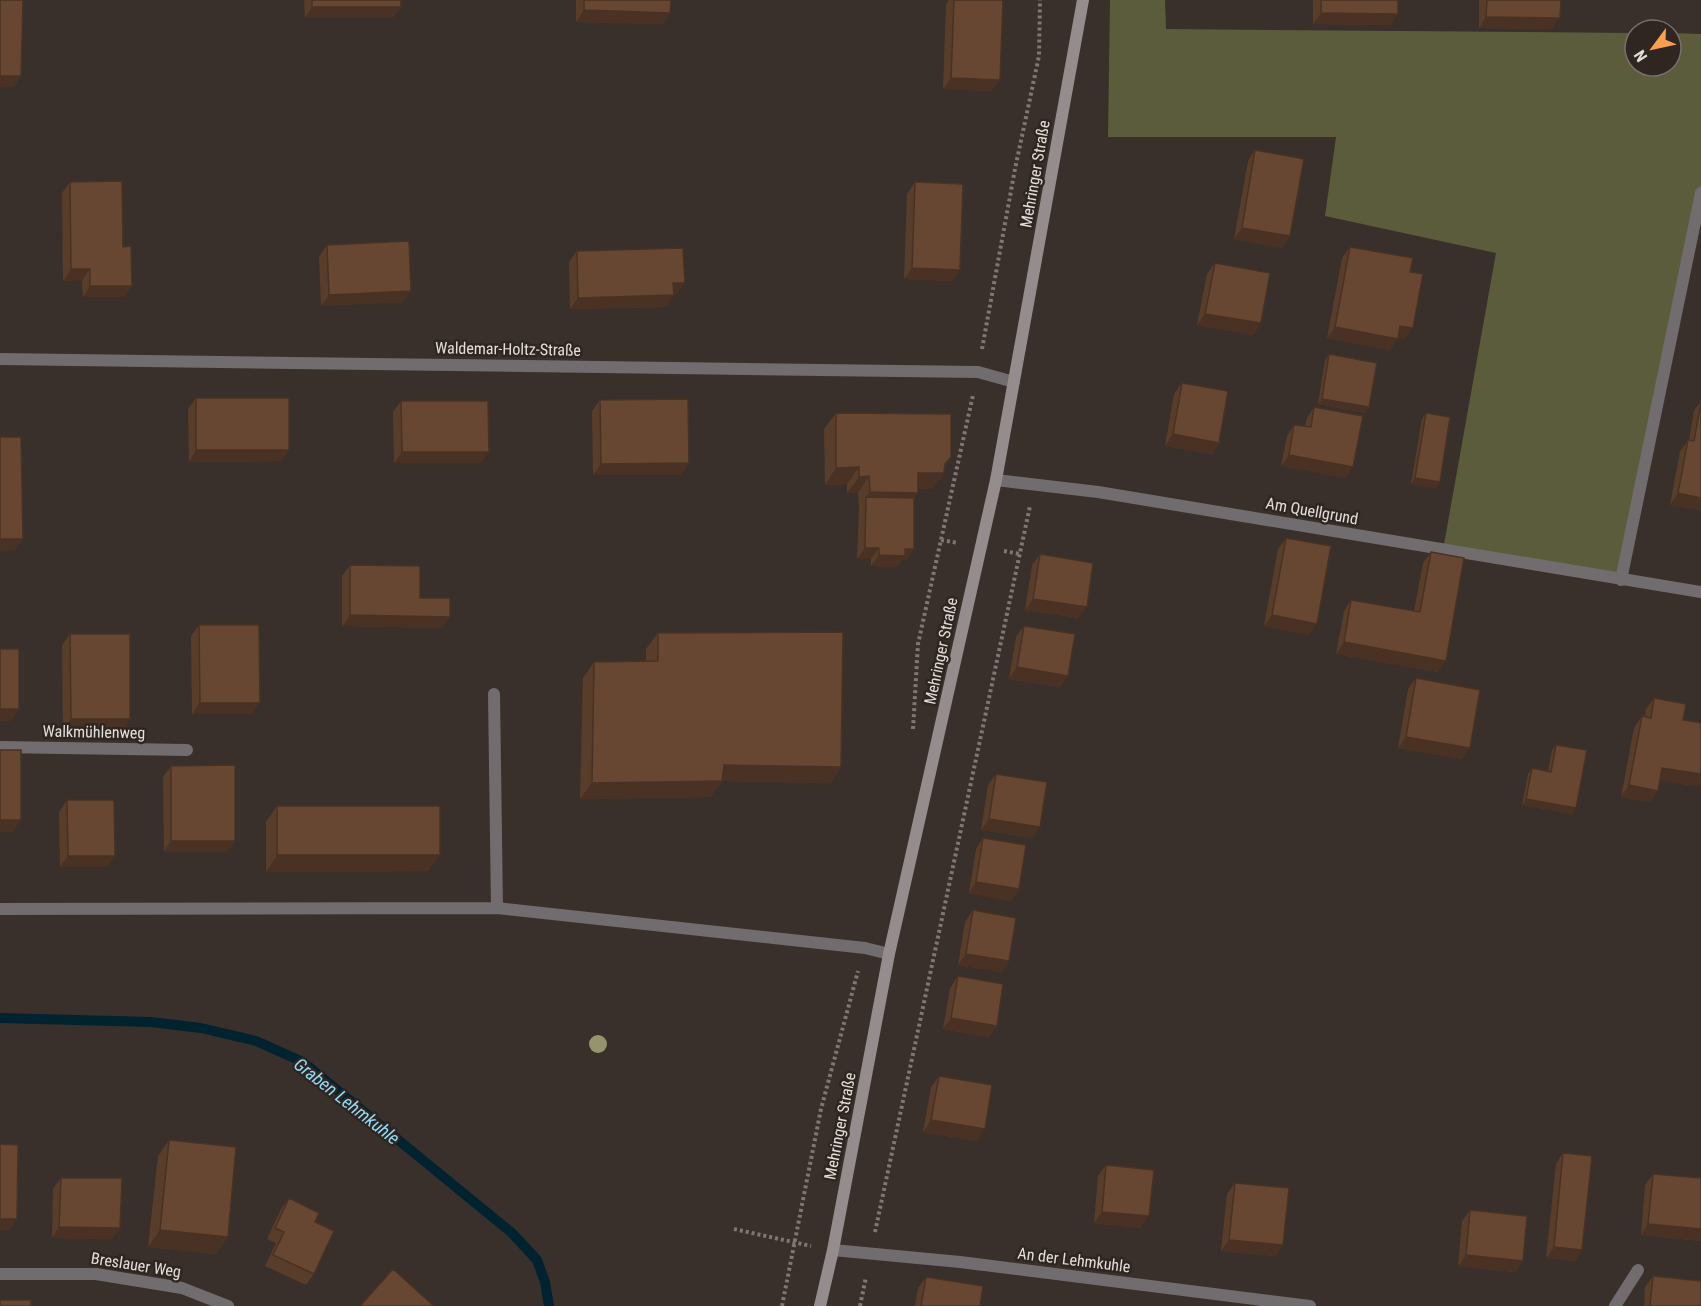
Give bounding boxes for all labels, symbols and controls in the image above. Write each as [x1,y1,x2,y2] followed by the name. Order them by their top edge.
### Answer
[1623,18,1683,78] north arrow
[1630,47,1651,65] text: N
[1016,119,1054,229] street label: Mehringer Straße
[435,338,581,360] street label: Waldemar-Holtz-Straße
[1264,494,1360,528] street label: Am Quellgrund
[920,596,962,706] street label: Mehringer Straße
[42,722,146,742] street label: Walkmühlenweg
[290,1053,404,1149] water label: Graben Lehmkuhle
[820,1071,860,1181] street label: Mehringer Straße
[1017,1244,1131,1276] street label: An der Lehmkuhle
[90,1249,182,1281] street label: Breslauer Weg

